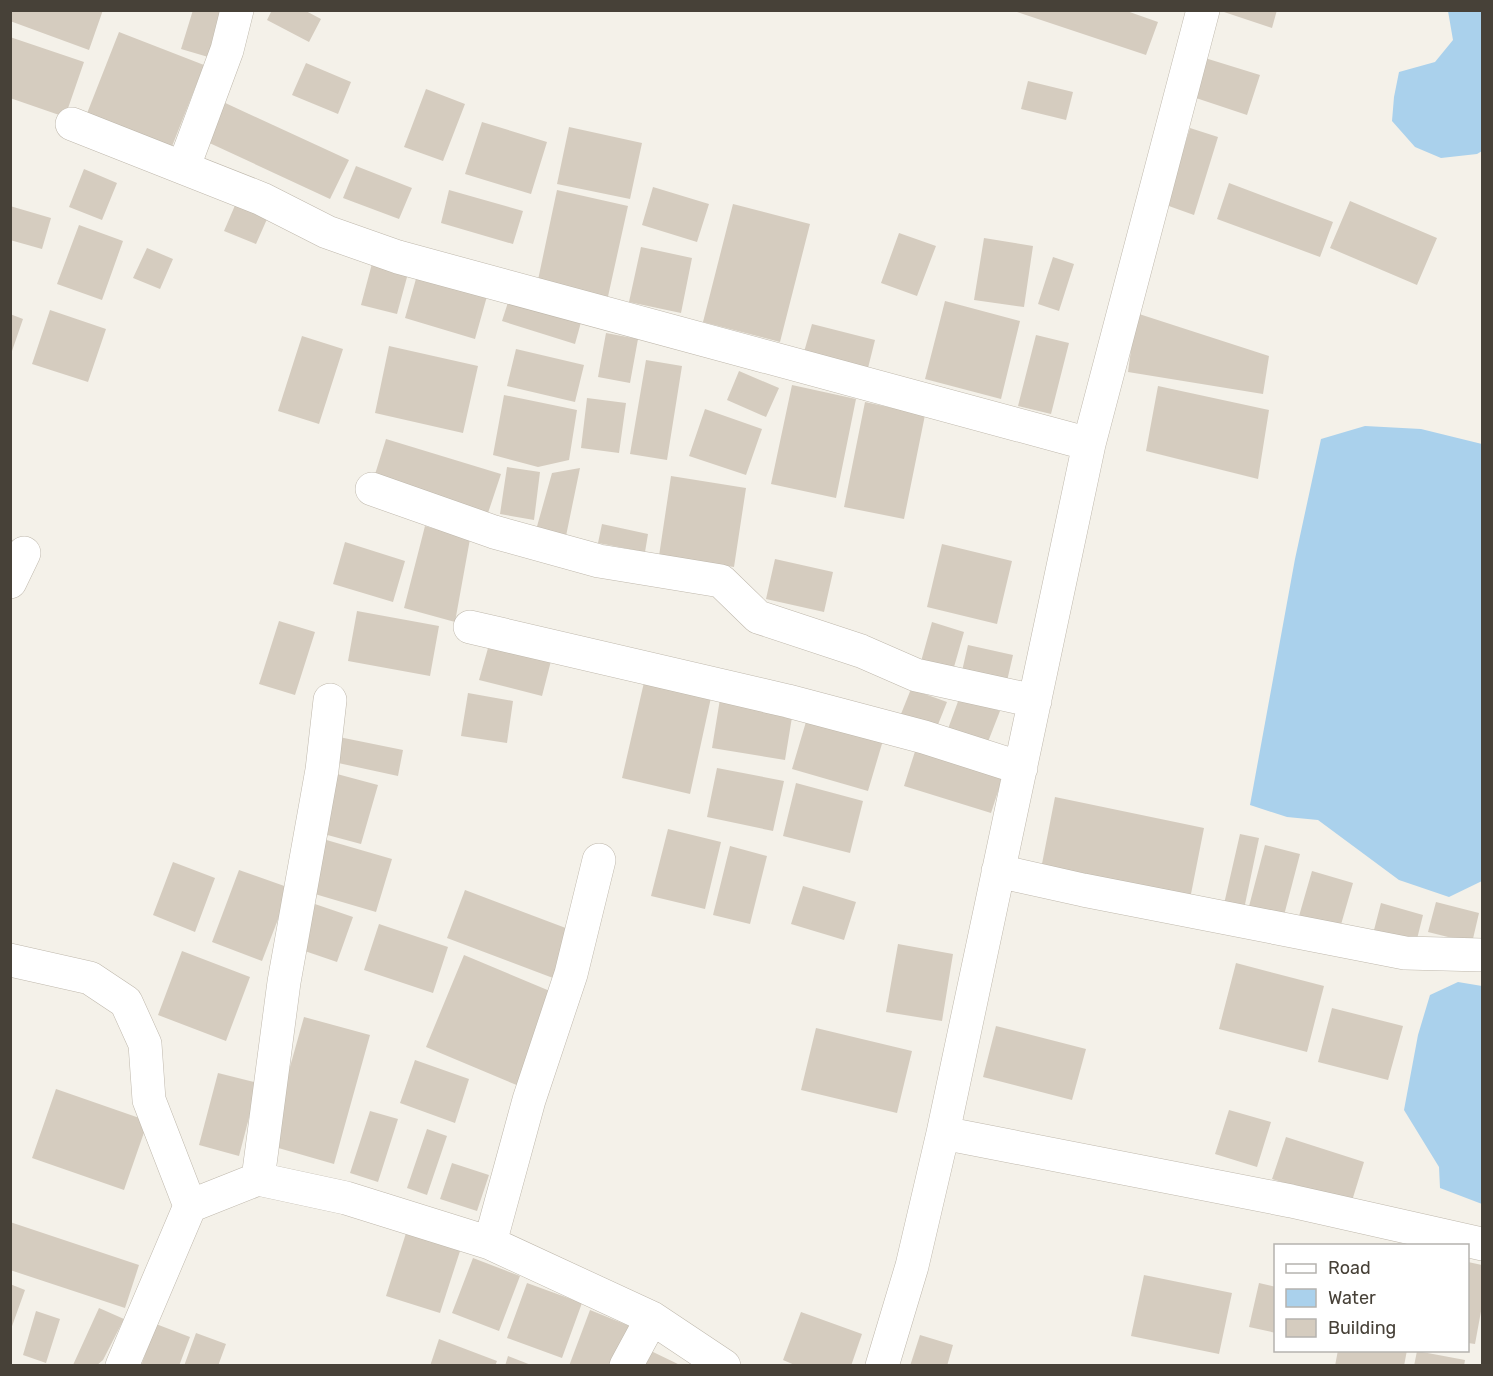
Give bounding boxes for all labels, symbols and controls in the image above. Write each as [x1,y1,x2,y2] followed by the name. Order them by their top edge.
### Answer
[1274,1244,1469,1352] legend
[1328,1257,1371,1279] text: Road
[1328,1287,1376,1309] text: Water
[1328,1317,1396,1339] text: Building

